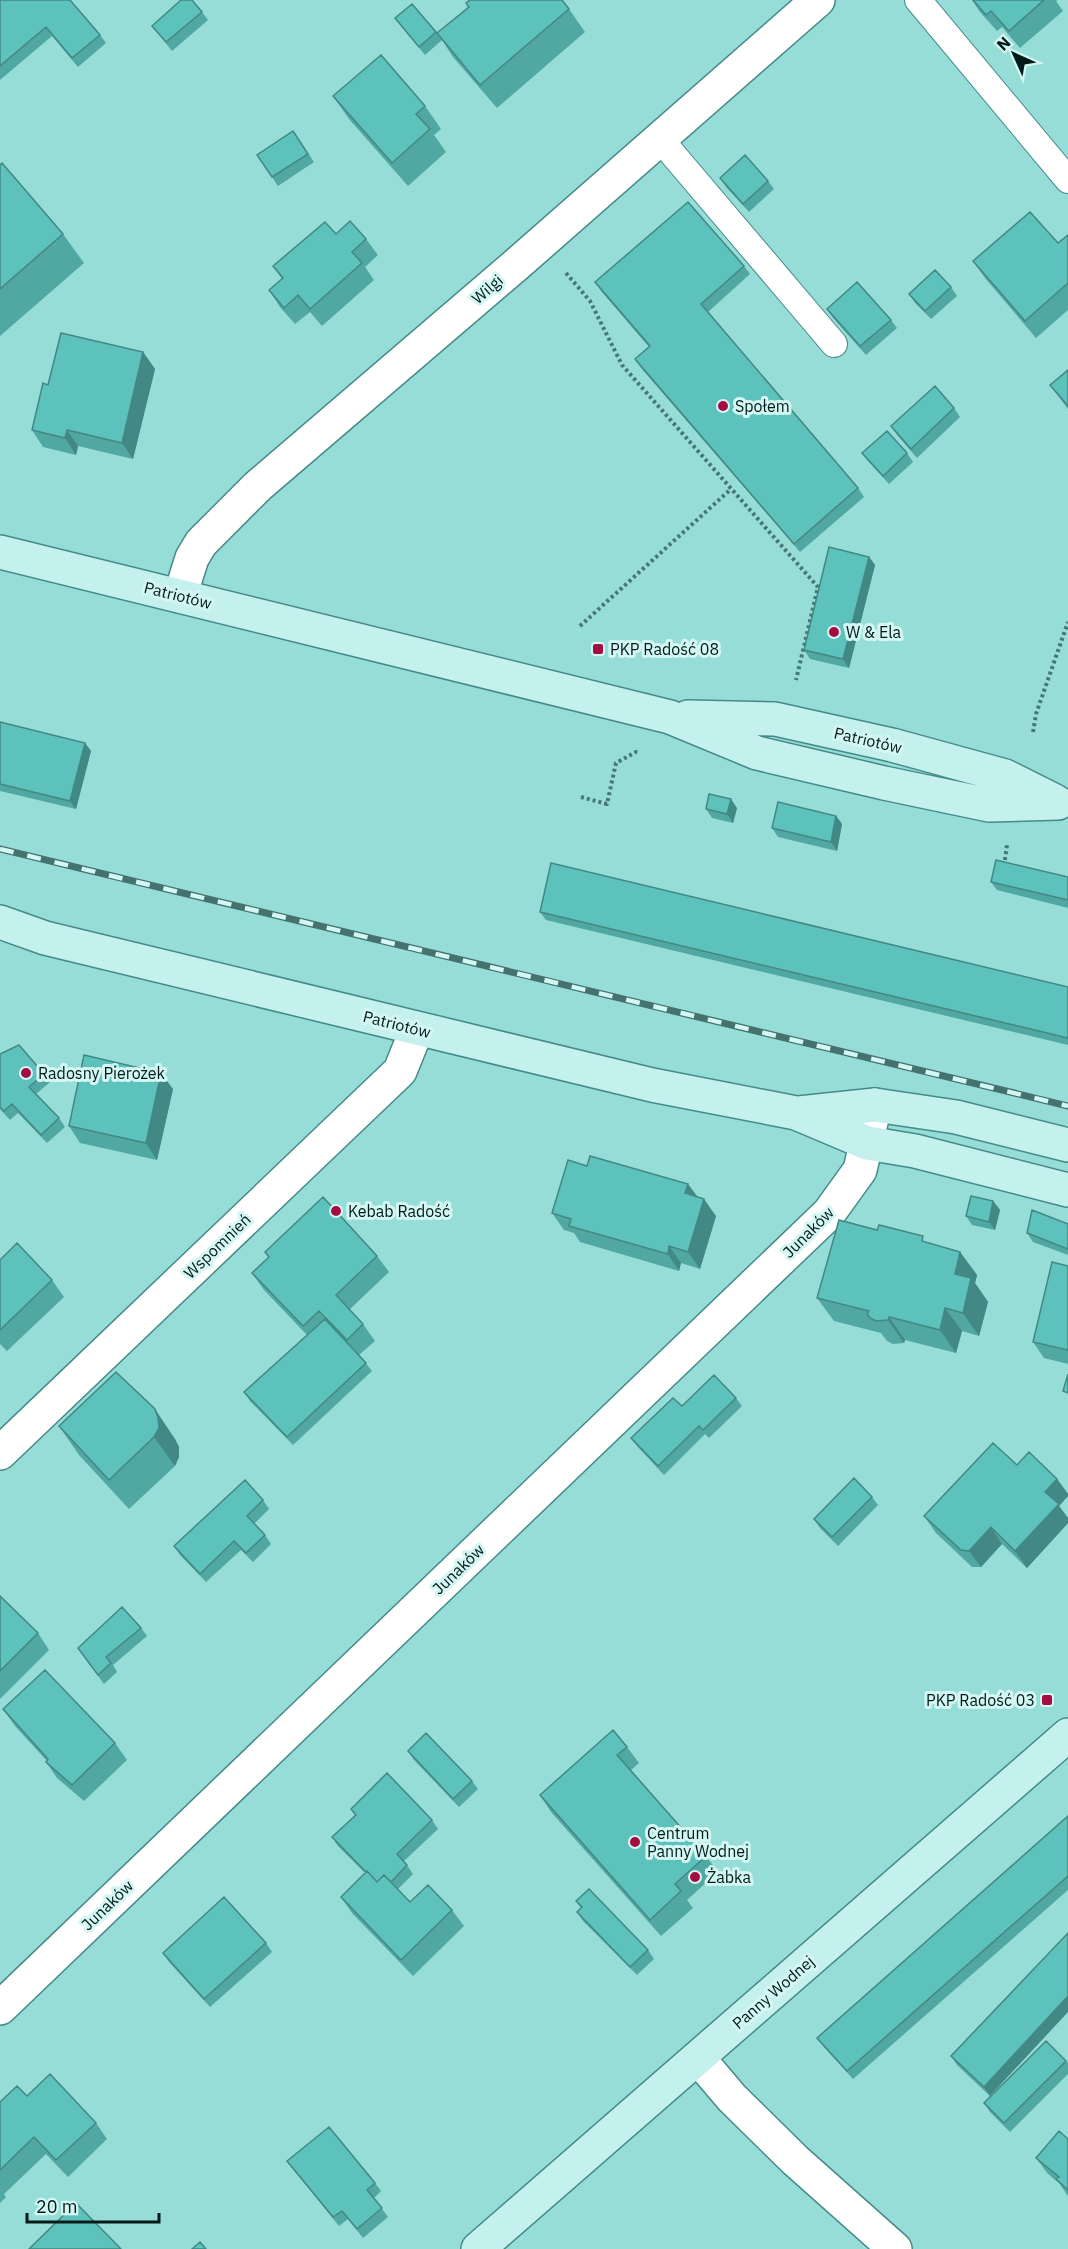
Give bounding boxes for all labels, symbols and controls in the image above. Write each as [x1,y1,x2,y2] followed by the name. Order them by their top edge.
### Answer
[984,24,1044,84] north arrow
[992,32,1015,55] text: N
[467,270,507,308] street label: Wilgi
[735,396,790,416] place label: Społem
[716,399,730,413] marker: Społem
[142,577,214,613] street label: Patriotów
[846,622,902,642] place label: W & Ela
[827,625,841,639] marker: W & Ela
[610,639,719,659] place label: PKP Radość 08
[591,642,605,656] marker: PKP Radość 08
[832,722,904,758] street label: Patriotów
[361,1006,433,1042] street label: Patriotów
[38,1063,166,1083] place label: Radosny Pierożek
[19,1066,33,1080] marker: Radosny Pierożek
[348,1201,450,1221] place label: Kebab Radość
[778,1202,838,1262] street label: Junaków
[329,1204,343,1218] marker: Kebab Radość
[179,1209,255,1283] street label: Wspomnień
[428,1540,488,1598] street label: Junaków
[926,1690,1035,1710] place label: PKP Radość 03
[1040,1693,1054,1707] marker: PKP Radość 03
[647,1823,749,1861] place label: Centrum Panny Wodnej
[628,1835,642,1849] marker: Centrum Panny Wodnej
[707,1867,751,1887] place label: Żabka
[688,1870,702,1884] marker: Żabka
[77,1876,137,1934] street label: Junaków
[728,1951,818,2033] street label: Panny Wodnej
[27,2186,159,2224] scale bar
[36,2195,78,2218] text: 20 m

